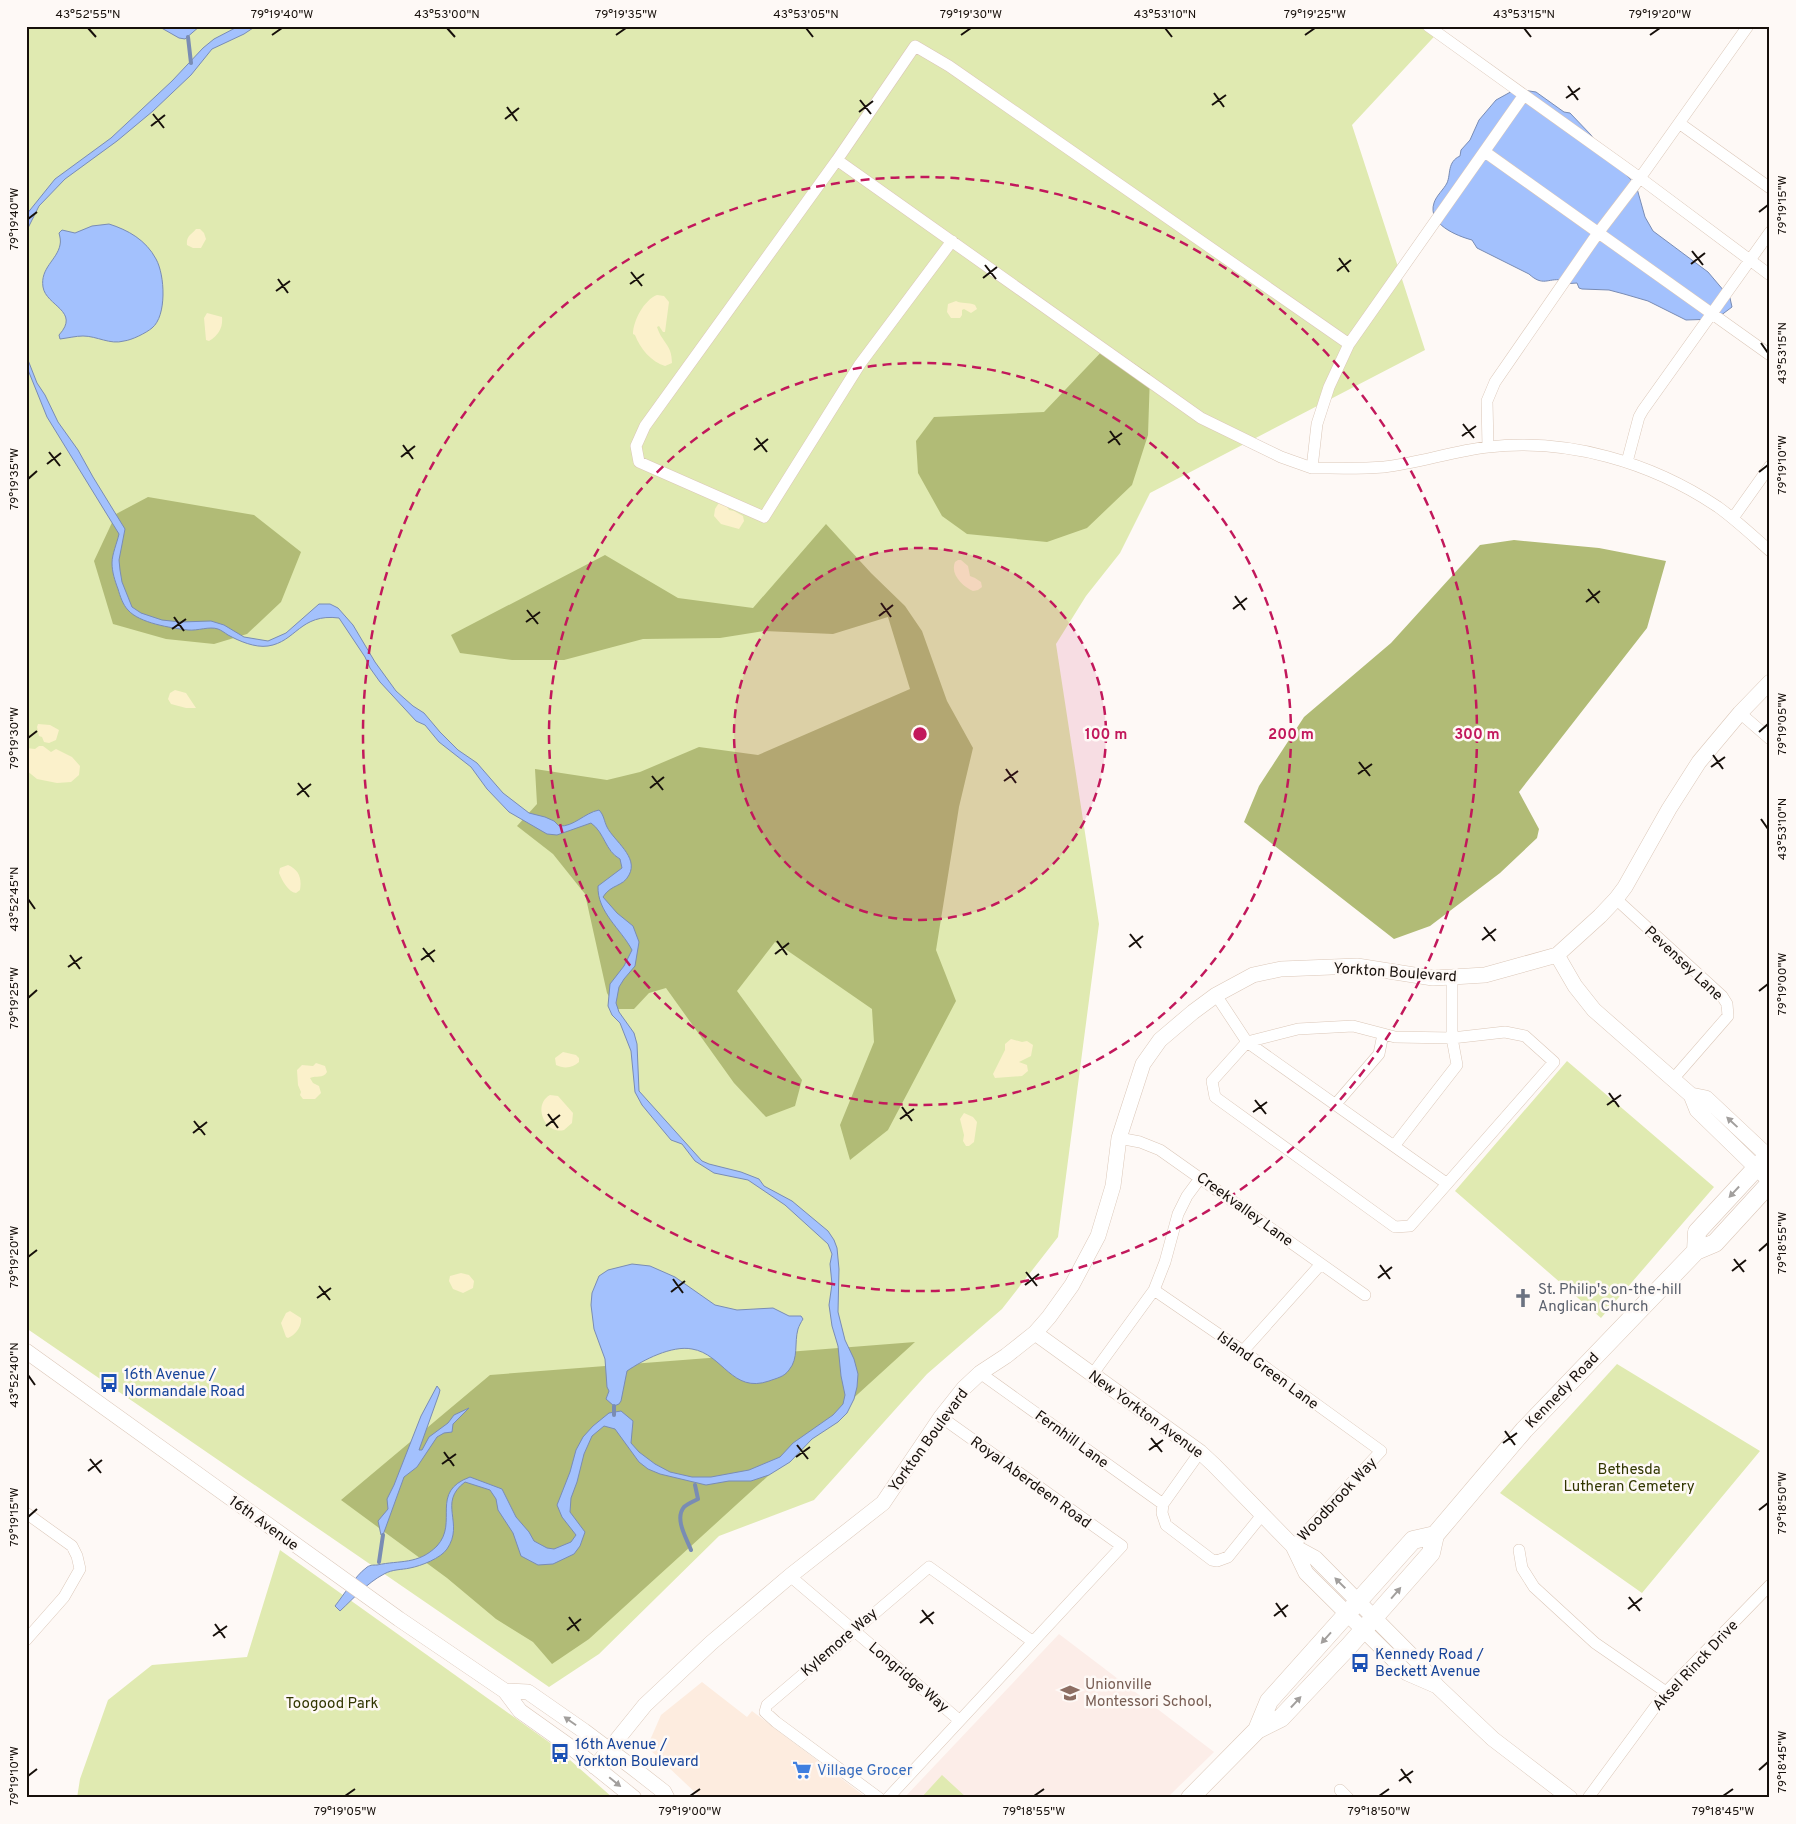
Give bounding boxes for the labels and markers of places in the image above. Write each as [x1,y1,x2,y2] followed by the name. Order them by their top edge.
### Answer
[911,725,929,743] centre of rings
[1538,1281,1682,1317] place label: St. Philip's on-the-hill Anglican Church
[1512,1287,1534,1309] church icon: St. Philip's on-the-hill Anglican Church
[124,1366,245,1402] place label: 16th Avenue / Normandale Road
[98,1372,120,1394] bus stop icon: 16th Avenue / Normandale Road
[1375,1646,1485,1682] place label: Kennedy Road / Beckett Avenue
[1349,1652,1371,1674] bus stop icon: Kennedy Road / Beckett Avenue
[1085,1676,1212,1712] place label: Unionville Montessori School,
[1059,1682,1081,1704] school or university icon: Unionville Montessori School,
[575,1736,699,1772] place label: 16th Avenue / Yorkton Boulevard
[549,1742,571,1764] bus stop icon: 16th Avenue / Yorkton Boulevard
[791,1759,813,1781] supermarket icon: Village Grocer
[817,1762,913,1781] place label: Village Grocer

